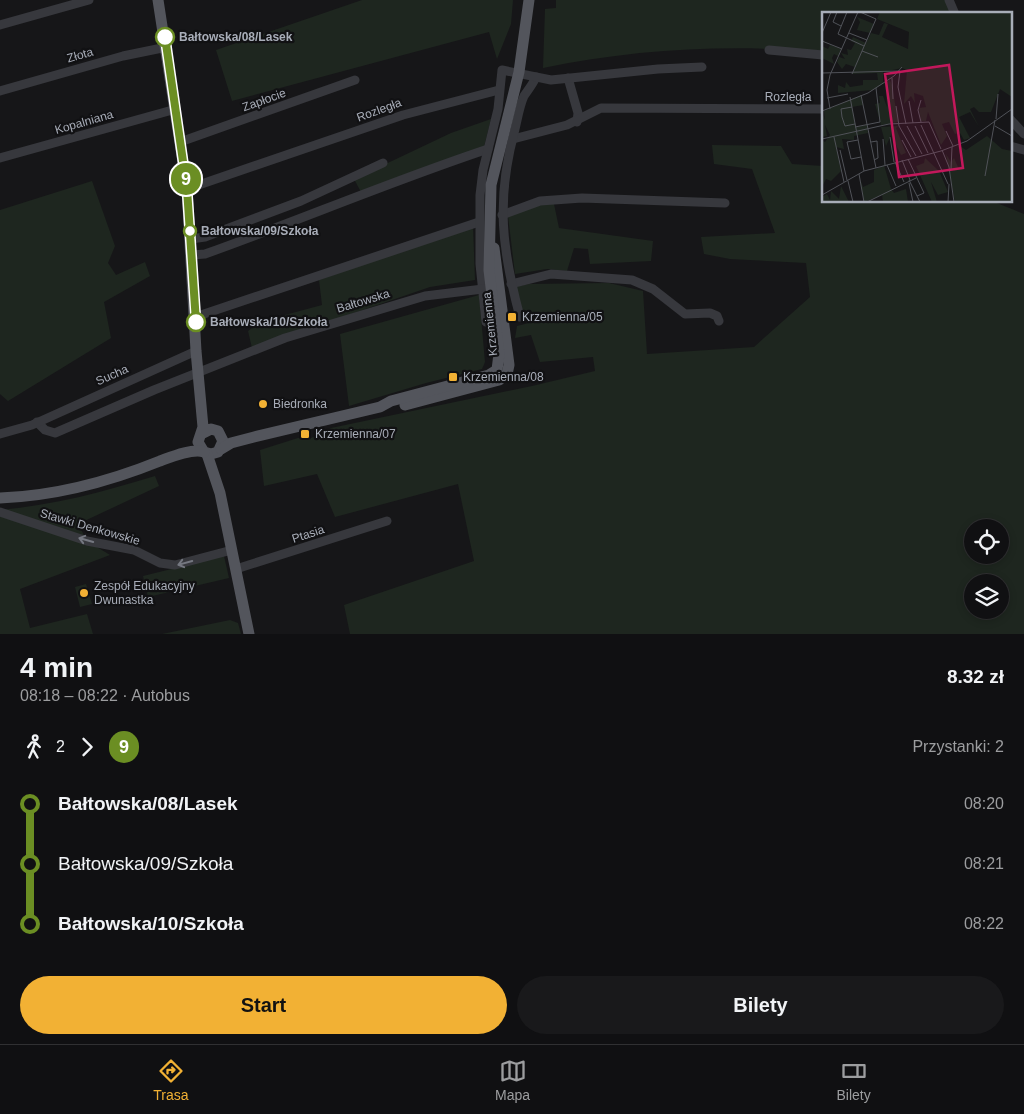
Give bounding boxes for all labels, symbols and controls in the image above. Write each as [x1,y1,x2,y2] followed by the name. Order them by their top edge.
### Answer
[822,12,1012,202] inset map
[155,27,175,47] marker: Bałtowska/08/Lasek
[179,30,293,44] place label: Bałtowska/08/Lasek
[65,45,95,65] street label: Złota
[240,86,288,114] street label: Zapłocie
[765,90,812,104] street label: Rozległa
[355,95,404,125] street label: Rozległa
[53,107,115,137] street label: Kopalniana
[170,163,202,195] line badge: 9
[181,169,191,189] text: 9
[183,224,197,238] marker: Bałtowska/09/Szkoła
[201,224,319,238] place label: Bałtowska/09/Szkoła
[335,286,392,316] street label: Bałtowska
[480,291,500,357] street label: Krzemienna
[522,310,603,324] place label: Krzemienna/05
[506,311,518,323] marker: Krzemienna/05
[186,312,206,332] marker: Bałtowska/10/Szkoła
[210,315,328,329] place label: Bałtowska/10/Szkoła
[94,362,131,388] street label: Sucha
[463,370,544,384] place label: Krzemienna/08
[447,371,459,383] marker: Krzemienna/08
[273,397,327,411] place label: Biedronka
[257,398,269,410] marker: Biedronka
[315,427,396,441] place label: Krzemienna/07
[299,428,311,440] marker: Krzemienna/07
[38,506,142,548] street label: Stawki Denkowskie
[964,519,1009,619] map controls
[964,519,1009,564] button: locate
[290,522,326,546] street label: Ptasia
[78,535,94,545] one-way arrow
[177,558,193,568] one-way arrow
[964,574,1009,619] button: layers
[94,579,195,607] place label: Zespół Edukacyjny Dwunastka
[78,587,90,599] marker: Zespół Edukacyjny Dwunastka
[20,652,93,683] text: 4 min
[947,666,1004,687] text: 8.32 zł
[20,687,190,704] text: 08:18 – 08:22 · Autobus
[20,733,48,761] icon: walk
[73,733,101,761] icon: forward
[119,737,129,757] text: 9
[56,738,65,755] text: 2
[912,738,1004,755] text: Przystanki: 2
[58,793,238,814] text: Bałtowska/08/Lasek
[964,795,1004,812] text: 08:20
[58,853,233,874] text: Bałtowska/09/Szkoła
[964,855,1004,872] text: 08:21
[58,913,244,934] text: Bałtowska/10/Szkoła
[964,915,1004,932] text: 08:22
[20,976,507,1034] button: Start
[517,976,1004,1034] button: Bilety
[153,1057,189,1103] tab: Trasa
[495,1057,530,1103] tab: Mapa
[837,1057,871,1103] tab: Bilety

